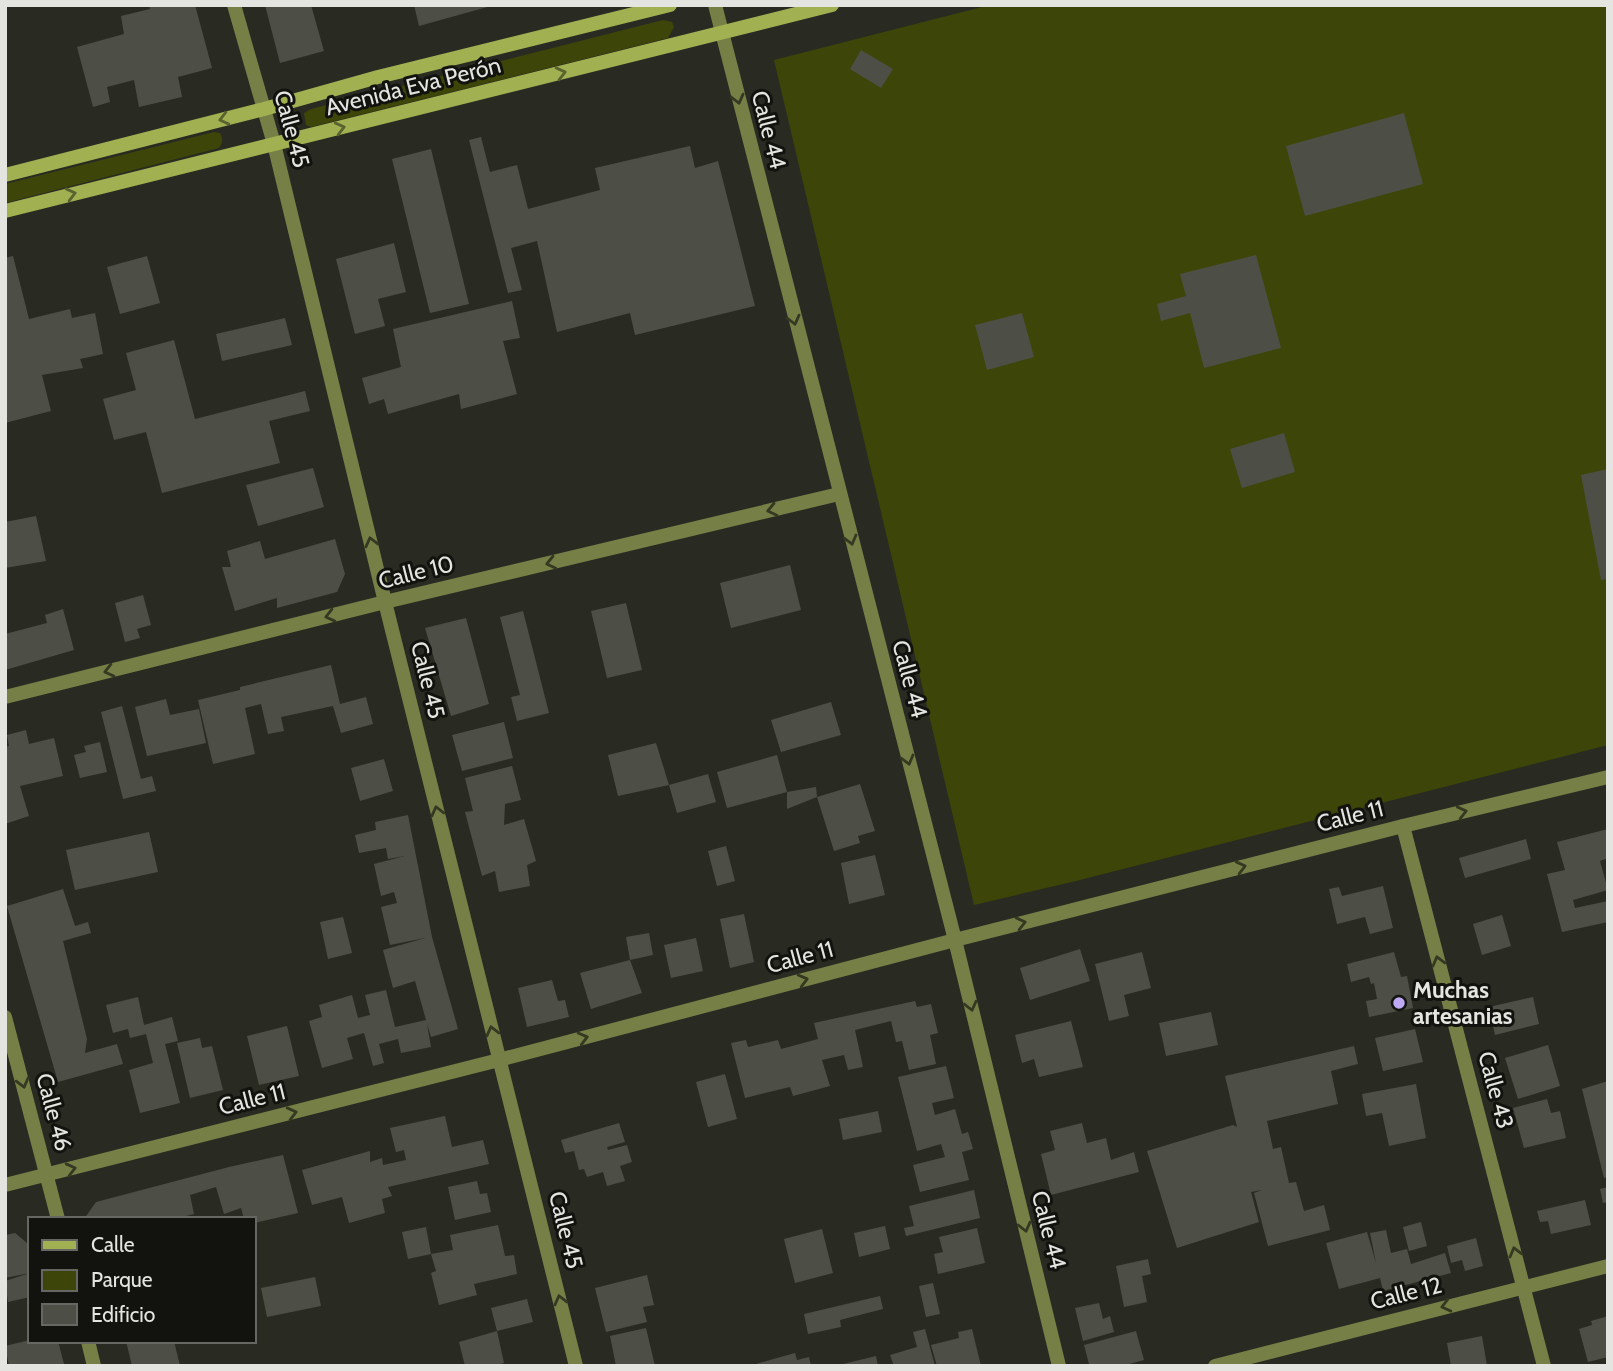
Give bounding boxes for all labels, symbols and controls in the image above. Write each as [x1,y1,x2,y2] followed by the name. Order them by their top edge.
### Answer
[322,51,504,121] street label: Avenida Eva Perón
[554,67,566,81] one-way arrow
[268,87,316,171] street label: Calle 45
[746,88,792,172] street label: Calle 44
[729,93,744,105] one-way arrow
[218,111,230,125] one-way arrow
[334,121,346,136] one-way arrow
[65,188,77,202] one-way arrow
[786,313,800,325] one-way arrow
[766,502,778,516] one-way arrow
[843,534,857,546] one-way arrow
[365,536,379,548] one-way arrow
[376,549,456,595] street label: Calle 10
[545,554,557,569] one-way arrow
[324,608,336,622] one-way arrow
[886,637,934,721] street label: Calle 44
[405,638,451,722] street label: Calle 45
[103,663,115,677] one-way arrow
[900,754,914,766] one-way arrow
[1314,794,1386,838] street label: Calle 11
[431,805,445,817] one-way arrow
[1456,806,1468,820] one-way arrow
[1235,861,1247,875] one-way arrow
[1015,917,1027,931] one-way arrow
[764,935,836,979] street label: Calle 11
[1432,955,1446,967] one-way arrow
[797,974,809,988] one-way arrow
[1413,976,1513,1030] place label: Muchas artesanias
[1391,995,1407,1011] marker: Muchas artesanias
[963,1000,977,1012] one-way arrow
[486,1026,500,1038] one-way arrow
[577,1032,589,1046] one-way arrow
[1472,1048,1520,1132] street label: Calle 43
[30,1070,78,1154] street label: Calle 46
[15,1077,29,1089] one-way arrow
[216,1077,288,1121] street label: Calle 11
[286,1107,298,1121] one-way arrow
[65,1163,77,1177] one-way arrow
[543,1188,589,1272] street label: Calle 45
[1026,1188,1072,1272] street label: Calle 44
[28,1217,256,1343] legend
[1017,1221,1031,1233] one-way arrow
[91,1232,135,1257] text: Calle
[1509,1246,1523,1258] one-way arrow
[91,1267,153,1292] text: Parque
[1367,1271,1445,1315] street label: Calle 12
[554,1294,568,1306] one-way arrow
[1441,1298,1453,1313] one-way arrow
[91,1302,155,1327] text: Edificio

